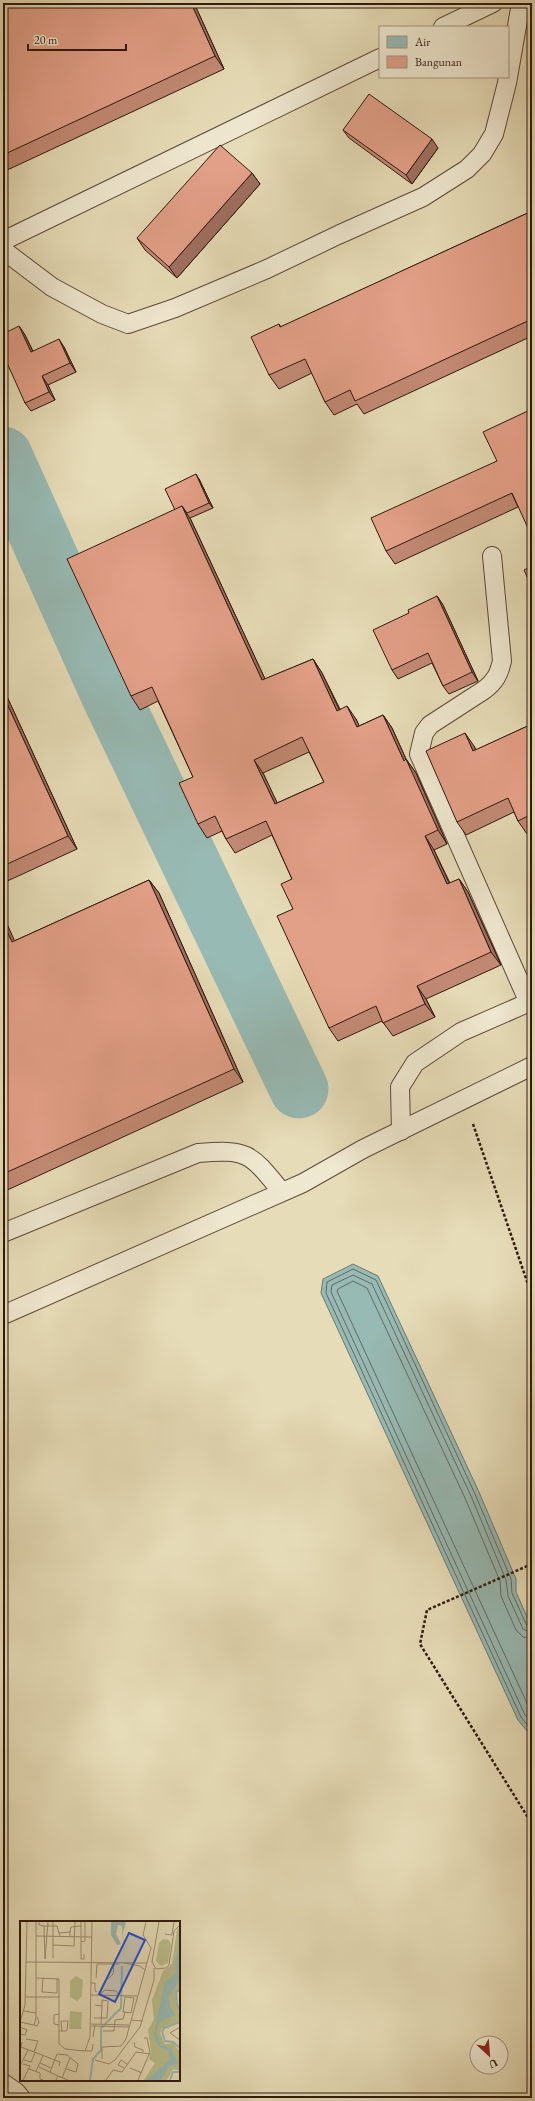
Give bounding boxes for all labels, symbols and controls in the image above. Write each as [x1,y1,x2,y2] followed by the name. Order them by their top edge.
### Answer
[28,26,126,52] scale bar
[379,26,509,78] legend
[34,32,58,48] text: 20 m
[414,34,430,50] text: Air
[415,54,463,70] text: Bangunan
[20,1921,180,2081] inset map
[469,2035,509,2075] north arrow
[486,2056,500,2072] text: U

